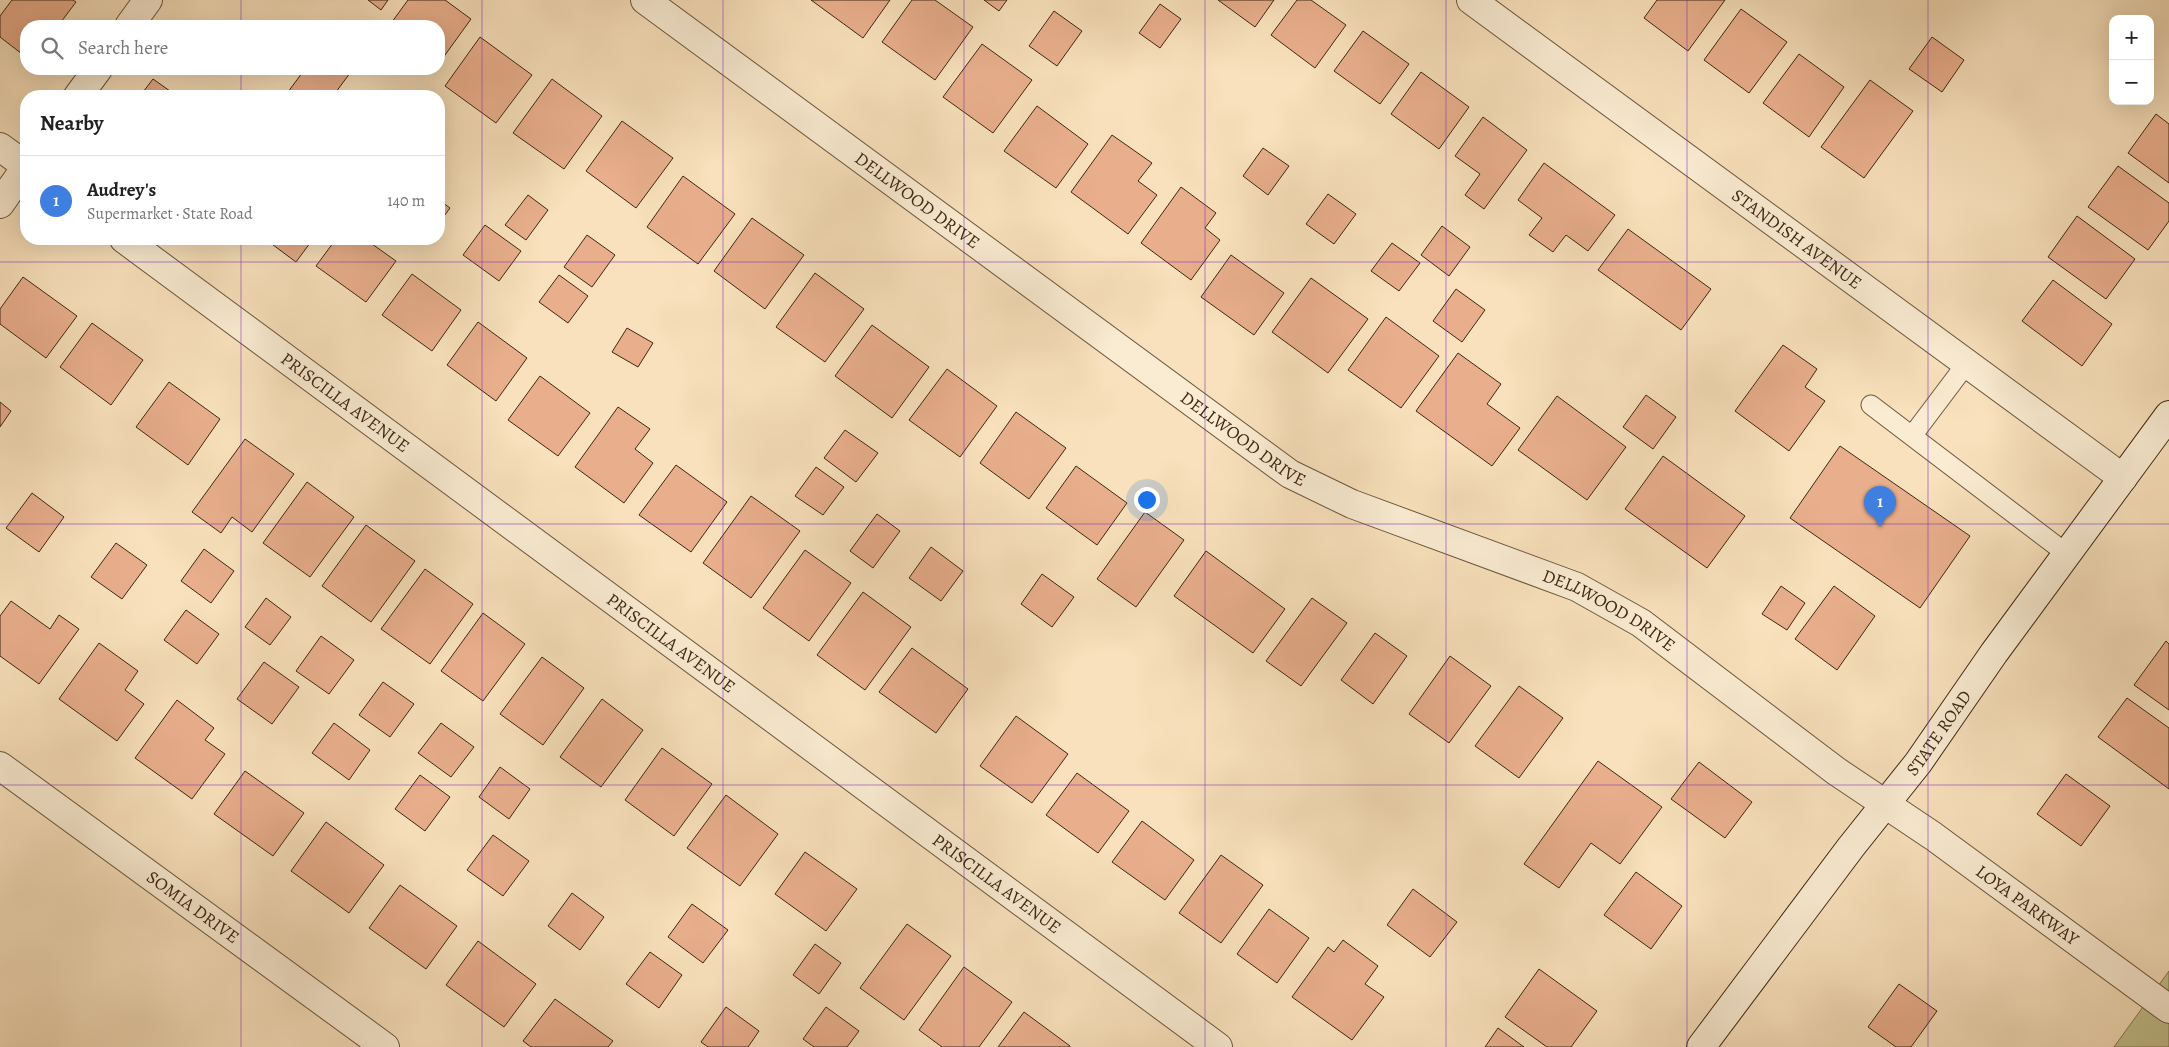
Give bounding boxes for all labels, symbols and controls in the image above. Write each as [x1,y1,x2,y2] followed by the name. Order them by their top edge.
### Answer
[2109,15,2154,105] map controls
[2109,15,2154,60] button: +
[20,20,445,75] search box
[38,34,66,62] icon: search
[78,35,168,61] text: Search here
[2109,60,2154,105] button: −
[40,109,103,137] text: Nearby
[850,146,985,254] street label: DELLWOOD DRIVE
[87,177,156,203] text: Audrey's
[1727,183,1867,295] street label: STANDISH AVENUE
[53,190,59,212] text: 1
[387,190,425,212] text: 140 m
[87,203,253,225] text: Supermarket · State Road
[276,347,414,458] street label: PRISCILLA AVENUE
[1175,385,1310,492] street label: DELLWOOD DRIVE
[1864,486,1896,527] pin: 1
[1134,487,1160,513] your location
[1539,563,1680,657] street label: DELLWOOD DRIVE
[602,587,740,699] street label: PRISCILLA AVENUE
[1900,685,1977,781] street label: STATE ROAD
[928,828,1066,939] street label: PRISCILLA AVENUE
[1971,859,2085,952] street label: LOYA PARKWAY
[142,865,244,949] street label: SOMIA DRIVE

